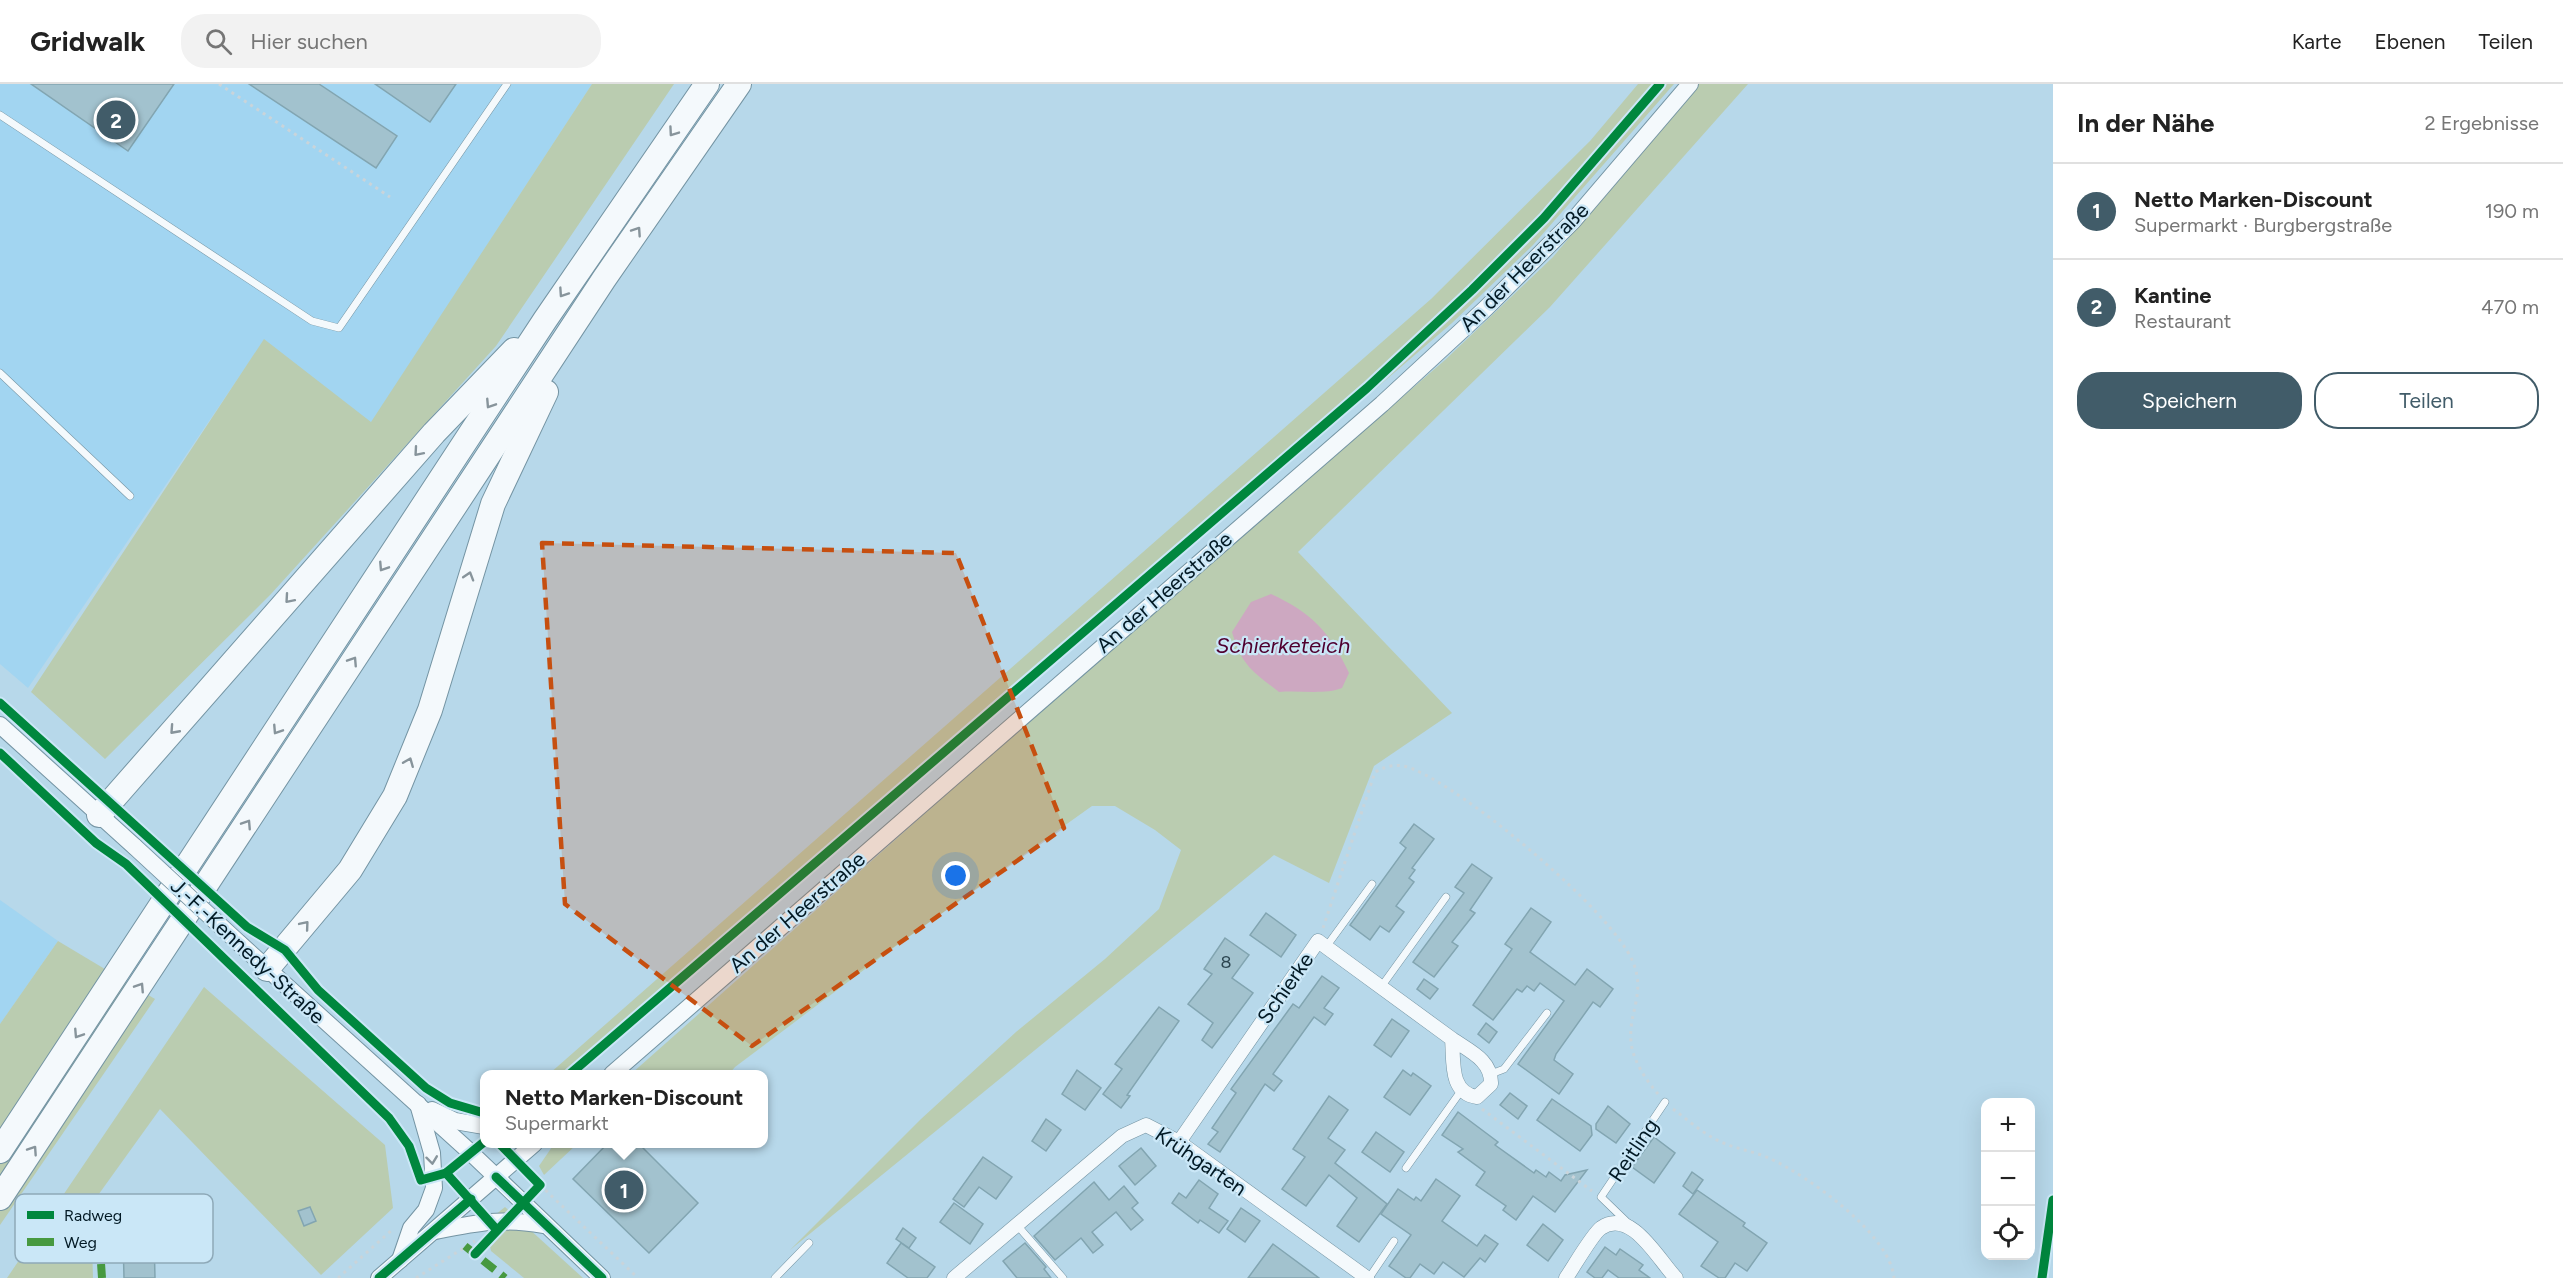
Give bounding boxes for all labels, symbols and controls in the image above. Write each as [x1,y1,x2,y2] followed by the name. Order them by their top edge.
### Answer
[181,14,601,68] search box
[30,24,145,58] text: Gridwalk
[202,25,235,58] icon: search
[250,28,368,55] text: Hier suchen
[2292,29,2341,54] text: Karte
[2374,29,2446,54] text: Ebenen
[2479,29,2533,54] text: Teilen
[96,98,136,142] pin: 2
[2077,107,2214,139] text: In der Nähe
[2425,111,2539,135] text: 2 Ergebnisse
[669,125,680,136] one-way arrow
[2134,186,2373,213] text: Netto Marken-Discount
[1454,197,1594,337] street label: An der Heerstraße
[2092,199,2101,223] text: 1
[2485,199,2539,223] text: 190 m
[2134,213,2392,237] text: Supermarkt · Burgbergstraße
[630,226,641,237] one-way arrow
[2134,282,2212,309] text: Kantine
[559,287,571,297] one-way arrow
[2091,295,2102,319] text: 2
[2481,295,2539,319] text: 470 m
[2134,309,2231,333] text: Restaurant
[2077,372,2302,429] button: Speichern
[2314,372,2539,429] button: Teilen
[487,397,498,408] one-way arrow
[414,446,425,457] one-way arrow
[1091,526,1237,658] street label: An der Heerstraße
[380,560,391,571] one-way arrow
[462,571,474,582] one-way arrow
[285,592,296,603] one-way arrow
[1216,632,1350,659] water label: Schierketeich
[346,656,357,667] one-way arrow
[170,723,181,734] one-way arrow
[273,723,284,734] one-way arrow
[402,757,415,767] one-way arrow
[240,820,251,831] one-way arrow
[724,846,870,978] street label: An der Heerstraße
[941,861,970,890] your location
[166,873,330,1029] street label: J.-F.-Kennedy-Straße
[298,921,309,932] one-way arrow
[1252,948,1318,1028] street label: Schierke
[1220,951,1232,973] house number: 8
[133,983,144,994] one-way arrow
[74,1027,85,1038] one-way arrow
[480,1070,768,1148] popup
[505,1084,743,1111] text: Netto Marken-Discount
[1981,1098,2035,1260] map controls
[1981,1098,2035,1152] button: +
[505,1111,609,1135] text: Supermarkt
[1603,1114,1663,1186] street label: Reitling
[1151,1121,1251,1201] street label: Krühgarten
[26,1146,37,1157] one-way arrow
[1981,1152,2035,1206] button: −
[426,1155,438,1165] one-way arrow
[604,1168,644,1212] pin: 1
[15,1194,213,1263] legend
[64,1206,122,1225] text: Radweg
[1981,1206,2035,1260] button: locate
[64,1233,97,1252] text: Weg

